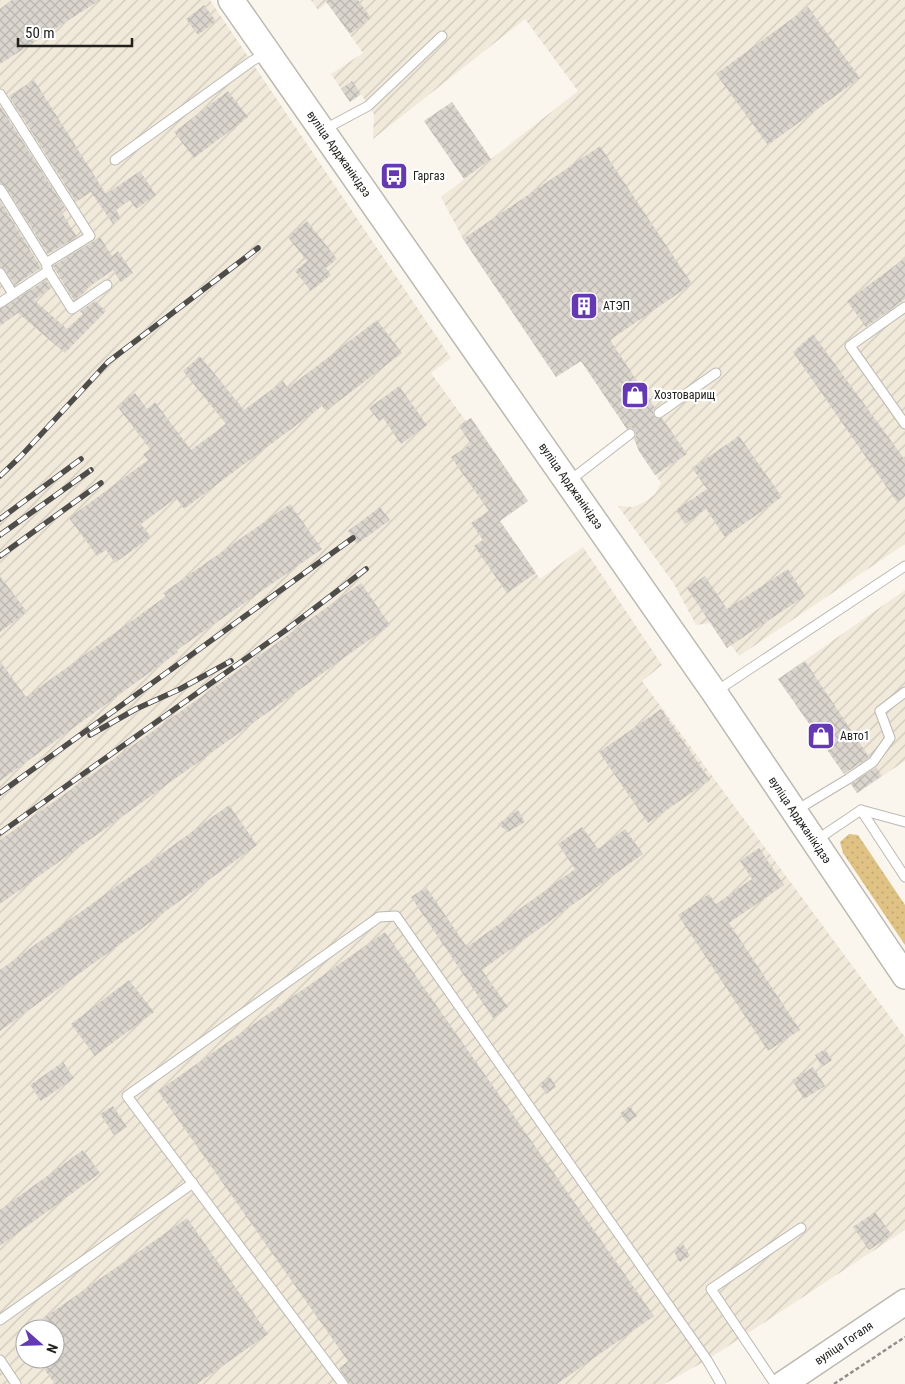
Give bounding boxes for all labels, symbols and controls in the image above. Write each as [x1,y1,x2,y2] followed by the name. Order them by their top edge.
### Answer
[18,15,131,47] scale bar
[25,24,55,42] text: 50 m
[304,108,374,200] street label: вуліца Арджанікідзэ
[379,161,409,191] bus stop icon: Гаргаз
[413,169,445,183] place label: Гаргаз
[569,291,599,321] building icon: АТЭП
[603,299,630,313] place label: АТЭП
[620,380,650,410] shop icon: Хозтоварищ
[654,388,716,402] place label: Хозтоварищ
[536,440,606,532] street label: вуліца Арджанікідзэ
[806,721,836,751] shop icon: Авто1
[840,729,870,743] place label: Авто1
[766,774,835,867] street label: вуліца Арджанікідзэ
[812,1318,876,1368] street label: вуліца Гогаля
[15,1319,65,1369] north arrow
[43,1342,61,1355] text: N

